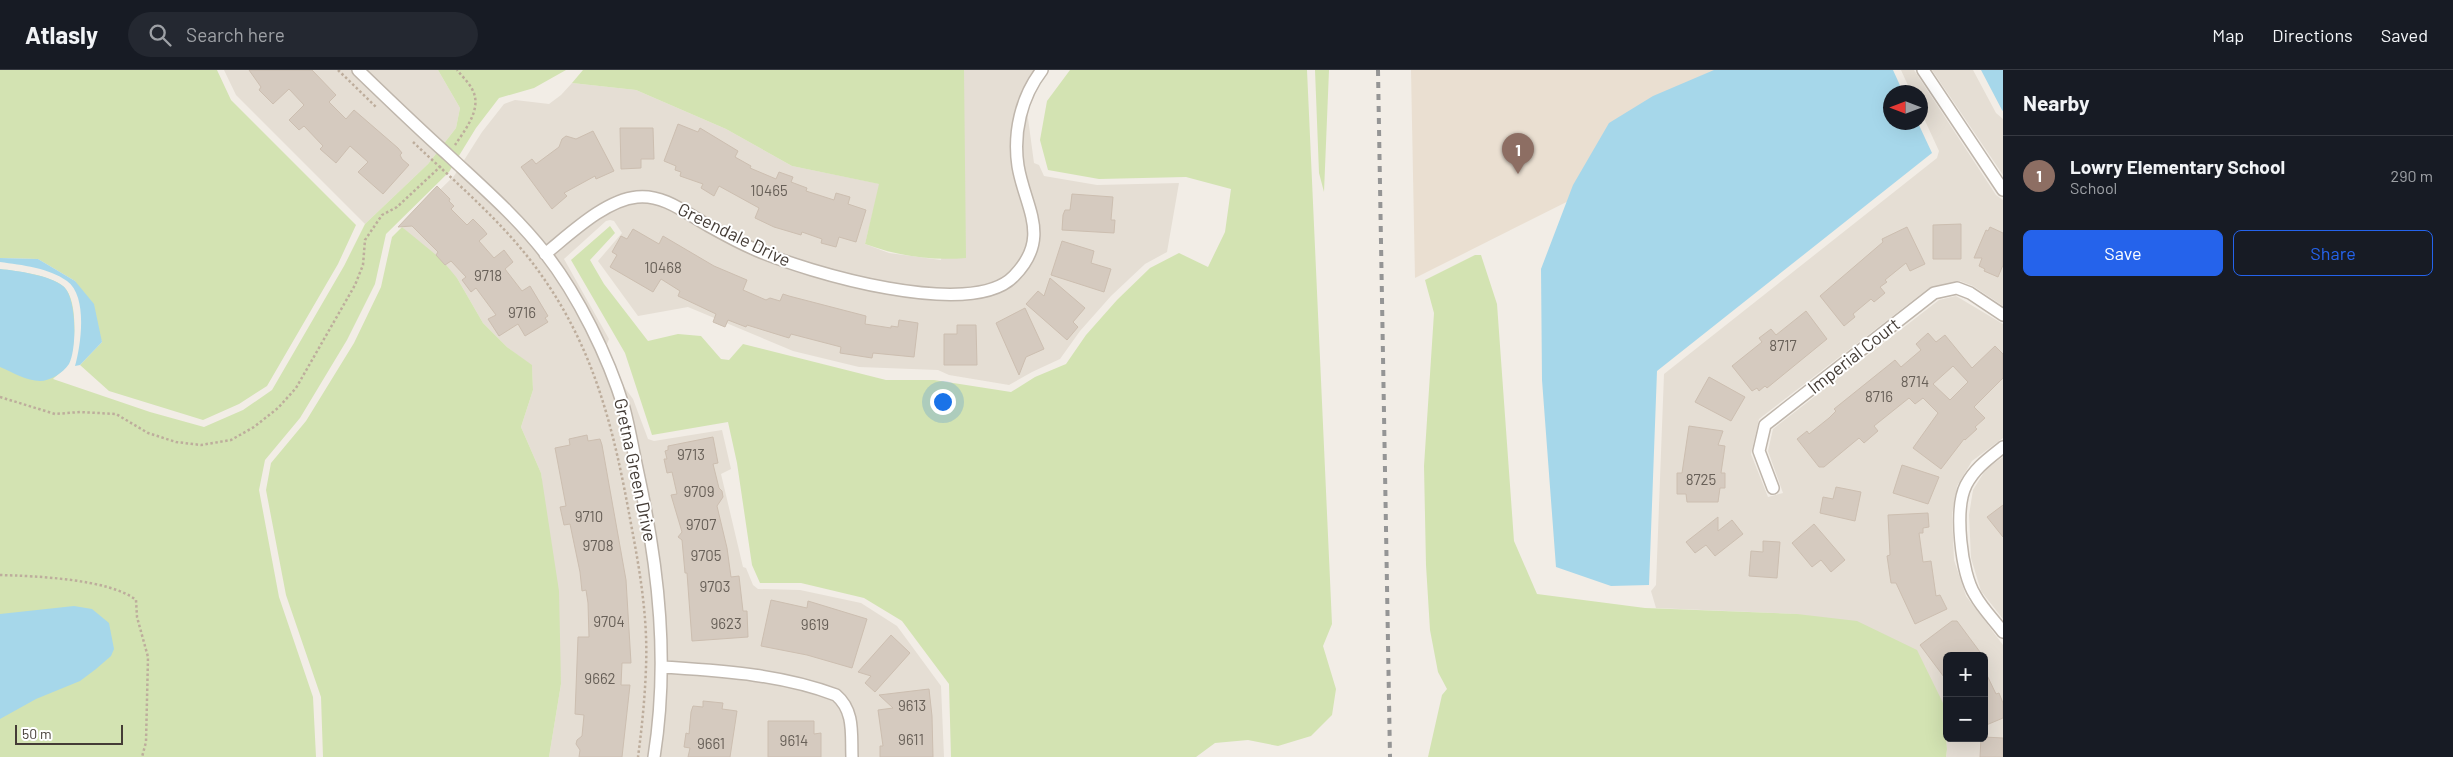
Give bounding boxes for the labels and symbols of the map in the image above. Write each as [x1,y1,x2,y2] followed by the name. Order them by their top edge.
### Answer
[1883,85,1928,130] north arrow
[1502,133,1534,174] pin: 1
[750,181,788,199] house number: 10465
[674,197,794,271] street label: Greendale Drive
[644,258,682,276] house number: 10468
[474,266,502,284] house number: 9718
[508,303,536,321] house number: 9716
[1803,312,1904,398] street label: Imperial Court
[1769,336,1797,354] house number: 8717
[1901,372,1929,390] house number: 8714
[1865,387,1893,405] house number: 8716
[930,389,956,415] your location
[610,396,662,544] street label: Gretna Green Drive
[677,445,705,463] house number: 9713
[1686,470,1716,488] house number: 8725
[683,482,715,500] house number: 9709
[575,507,603,525] house number: 9710
[686,515,716,533] house number: 9707
[582,536,614,554] house number: 9708
[690,546,722,564] house number: 9705
[699,577,731,595] house number: 9703
[593,612,625,630] house number: 9704
[710,614,742,632] house number: 9623
[801,615,829,633] house number: 9619
[584,669,616,687] house number: 9662
[898,696,926,714] house number: 9613
[15,722,122,745] scale bar
[898,730,924,748] house number: 9611
[780,731,808,749] house number: 9614
[697,734,725,752] house number: 9661

